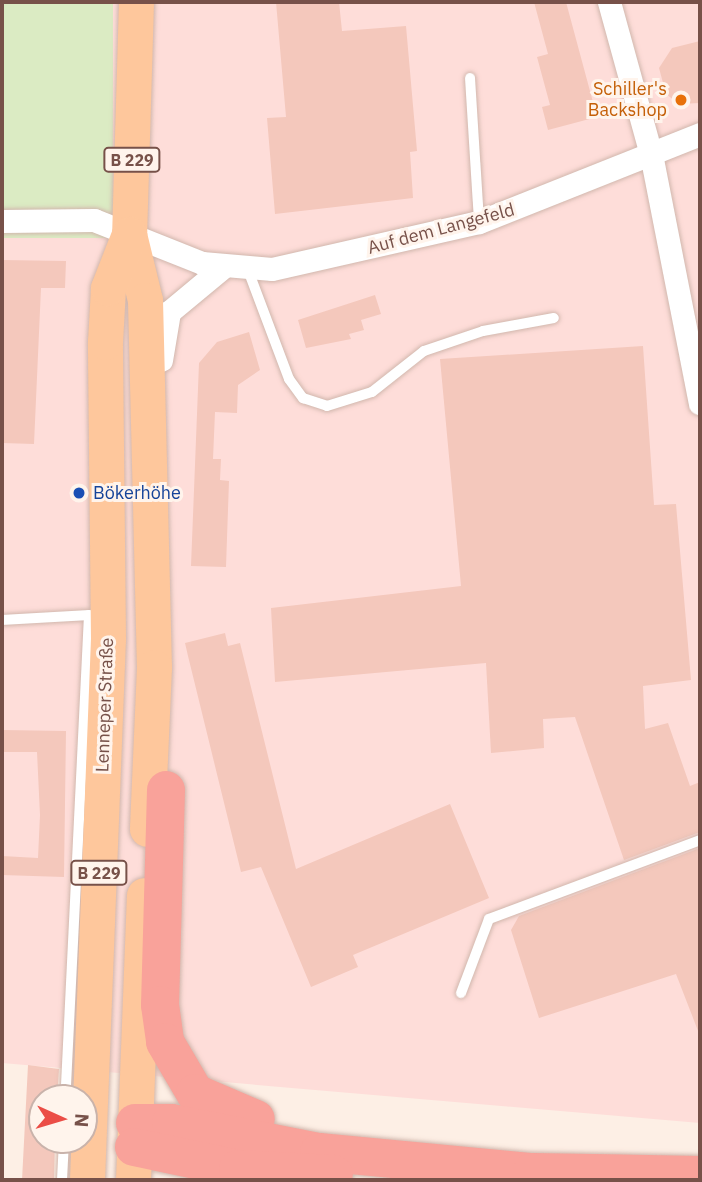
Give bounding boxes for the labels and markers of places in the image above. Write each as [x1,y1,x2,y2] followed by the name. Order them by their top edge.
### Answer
[588,79,667,122] place label: Schiller's Backshop
[673,92,689,108] marker: Schiller's Backshop
[93,482,181,504] place label: Bökerhöhe
[71,485,87,501] marker: Bökerhöhe

